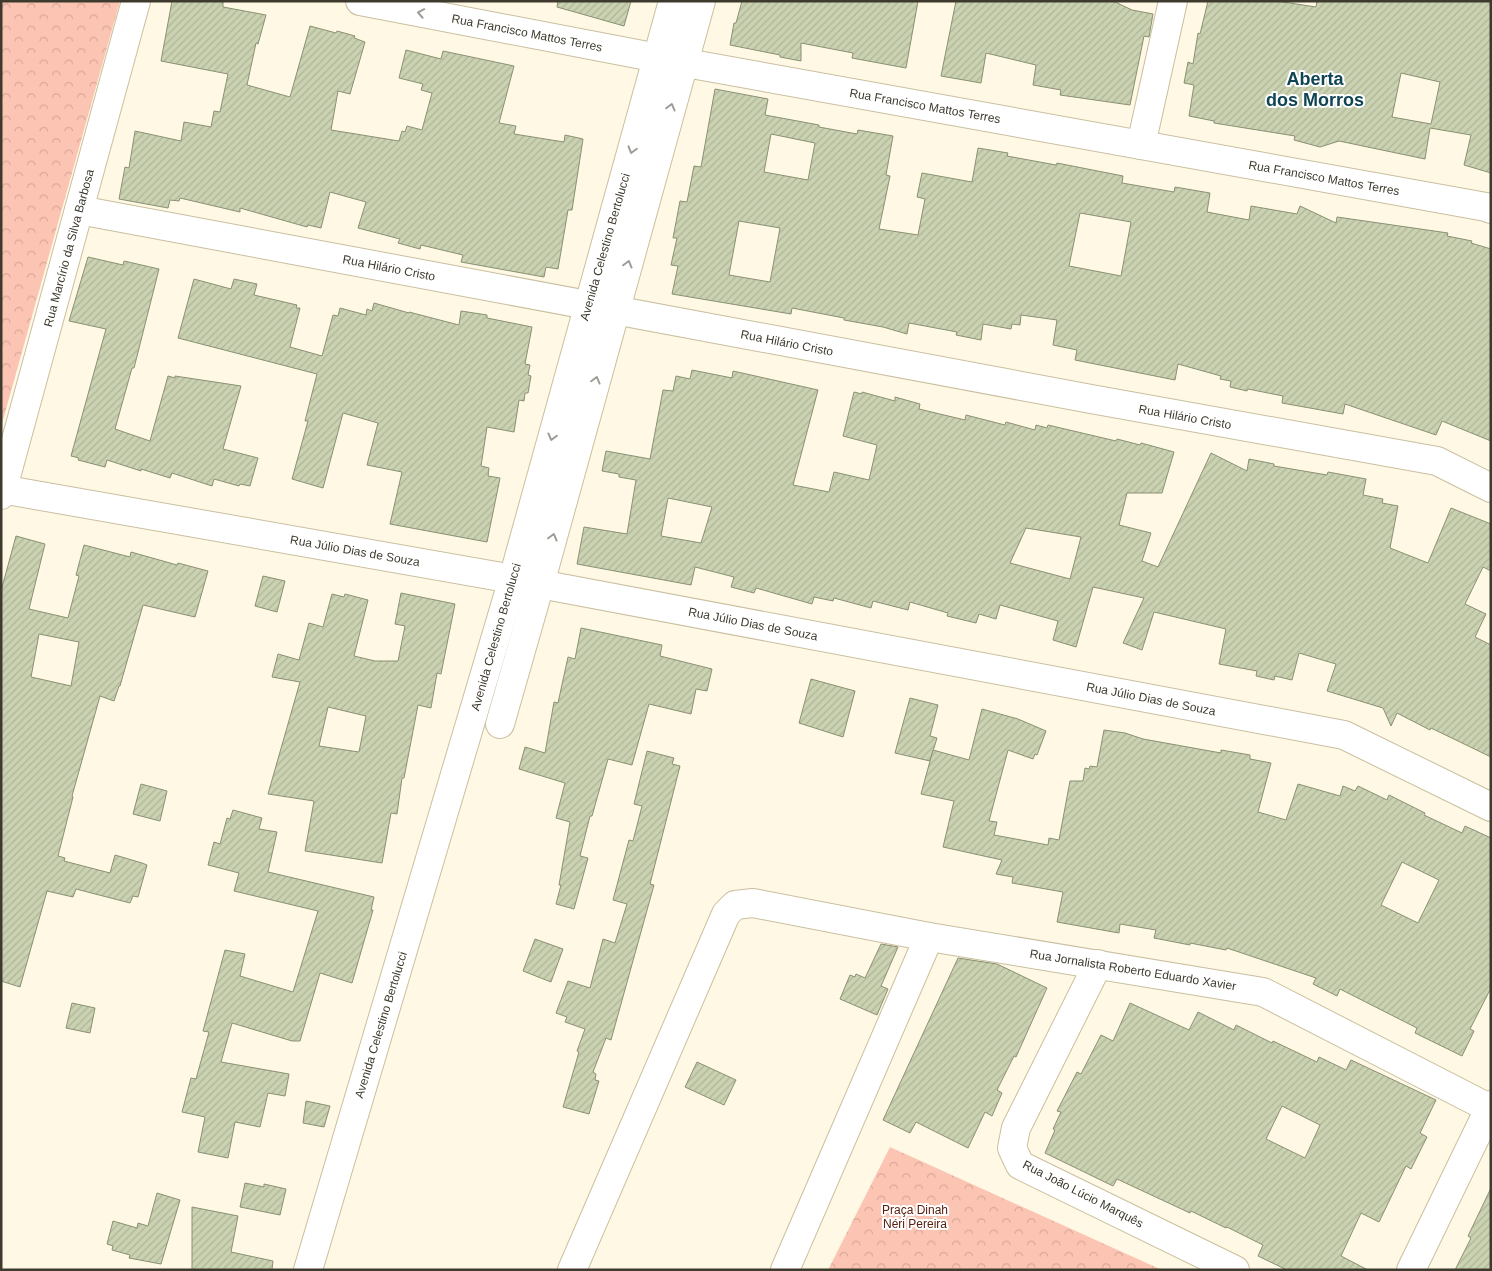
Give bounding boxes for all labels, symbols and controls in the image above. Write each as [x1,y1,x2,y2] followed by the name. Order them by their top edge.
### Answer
[417,8,425,18] one-way arrow
[450,12,604,54] street label: Rua Francisco Mattos Terres
[1266,69,1364,110] district label: Aberta dos Morros
[848,86,1002,126] street label: Rua Francisco Mattos Terres
[665,103,675,112] one-way arrow
[628,145,638,153] one-way arrow
[1247,158,1401,198] street label: Rua Francisco Mattos Terres
[41,167,97,328] street label: Rua Marcírio da Silva Barbosa
[577,172,633,322] street label: Avenida Celestino Bertolucci
[342,252,437,284] street label: Rua Hilário Cristo
[622,260,632,268] one-way arrow
[740,327,835,359] street label: Rua Hilário Cristo
[590,377,600,385] one-way arrow
[1137,402,1233,432] street label: Rua Hilário Cristo
[548,433,558,441] one-way arrow
[289,533,421,569] street label: Rua Júlio Dias de Souza
[547,533,558,542] one-way arrow
[468,562,524,712] street label: Avenida Celestino Bertolucci
[687,605,819,643] street label: Rua Júlio Dias de Souza
[1085,680,1217,718] street label: Rua Júlio Dias de Souza
[1029,947,1237,993] street label: Rua Jornalista Roberto Eduardo Xavier
[352,950,410,1100] street label: Avenida Celestino Bertolucci
[1020,1157,1146,1231] street label: Rua João Lúcio Marquês
[882,1203,948,1231] park label: Praça Dinah Néri Pereira

